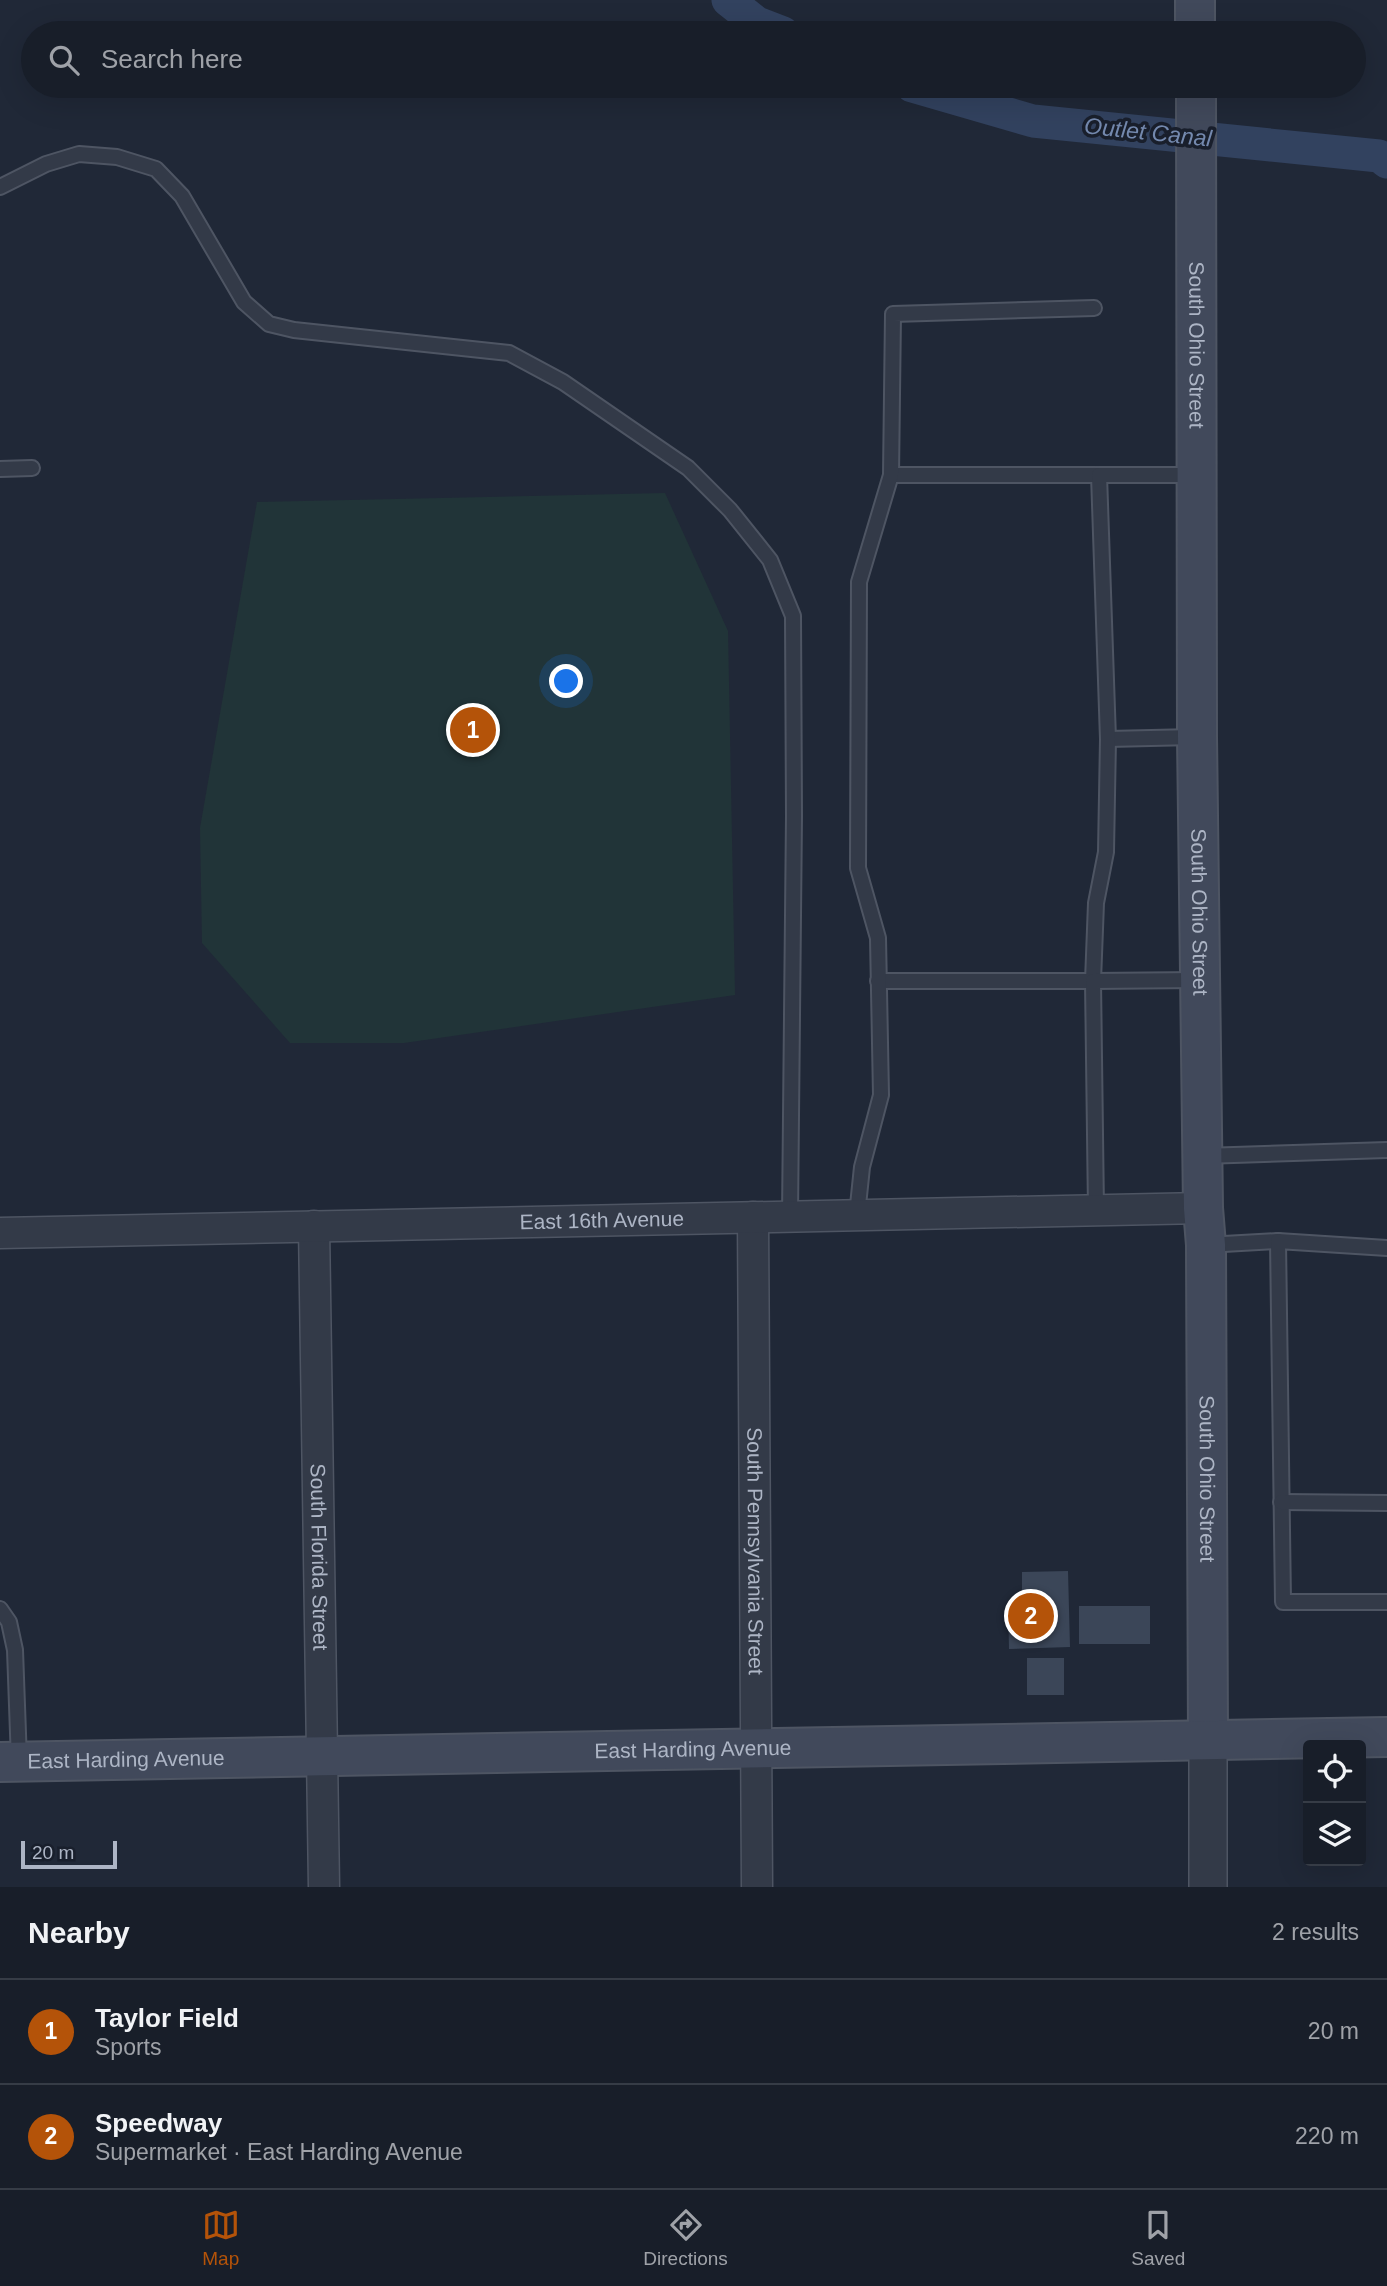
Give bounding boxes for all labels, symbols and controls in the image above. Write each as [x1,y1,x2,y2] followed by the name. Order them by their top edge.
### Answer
[21,21,1366,98] search box
[45,41,83,79] icon: search
[101,44,243,74] text: Search here
[1083,112,1214,152] water label: Outlet Canal
[1185,261,1209,429] street label: South Ohio Street
[549,664,583,698] your location
[450,704,496,756] pin: 1
[1187,828,1212,996] street label: South Ohio Street
[519,1207,684,1233] street label: East 16th Avenue
[1196,1395,1219,1563] street label: South Ohio Street
[743,1427,768,1675] street label: South Pennsylvania Street
[307,1463,332,1651] street label: South Florida Street
[1008,1590,1054,1642] pin: 2
[594,1736,792,1762] street label: East Harding Avenue
[1303,1740,1366,1866] map controls
[1303,1740,1366,1803] button: locate
[27,1746,225,1773] street label: East Harding Avenue
[1303,1803,1366,1866] button: layers
[21,1838,117,1870] scale bar
[32,1842,74,1863] text: 20 m
[28,1916,130,1949] text: Nearby
[1272,1919,1359,1945] text: 2 results
[95,2003,239,2033] text: Taylor Field
[45,2018,57,2044] text: 1
[1308,2018,1359,2044] text: 20 m
[95,2034,161,2060] text: Sports
[95,2108,222,2138] text: Speedway
[45,2123,57,2149] text: 2
[1295,2123,1359,2149] text: 220 m
[95,2139,463,2165] text: Supermarket · East Harding Avenue
[202,2206,240,2270] tab: Map
[643,2206,728,2270] tab: Directions
[1131,2206,1185,2270] tab: Saved

